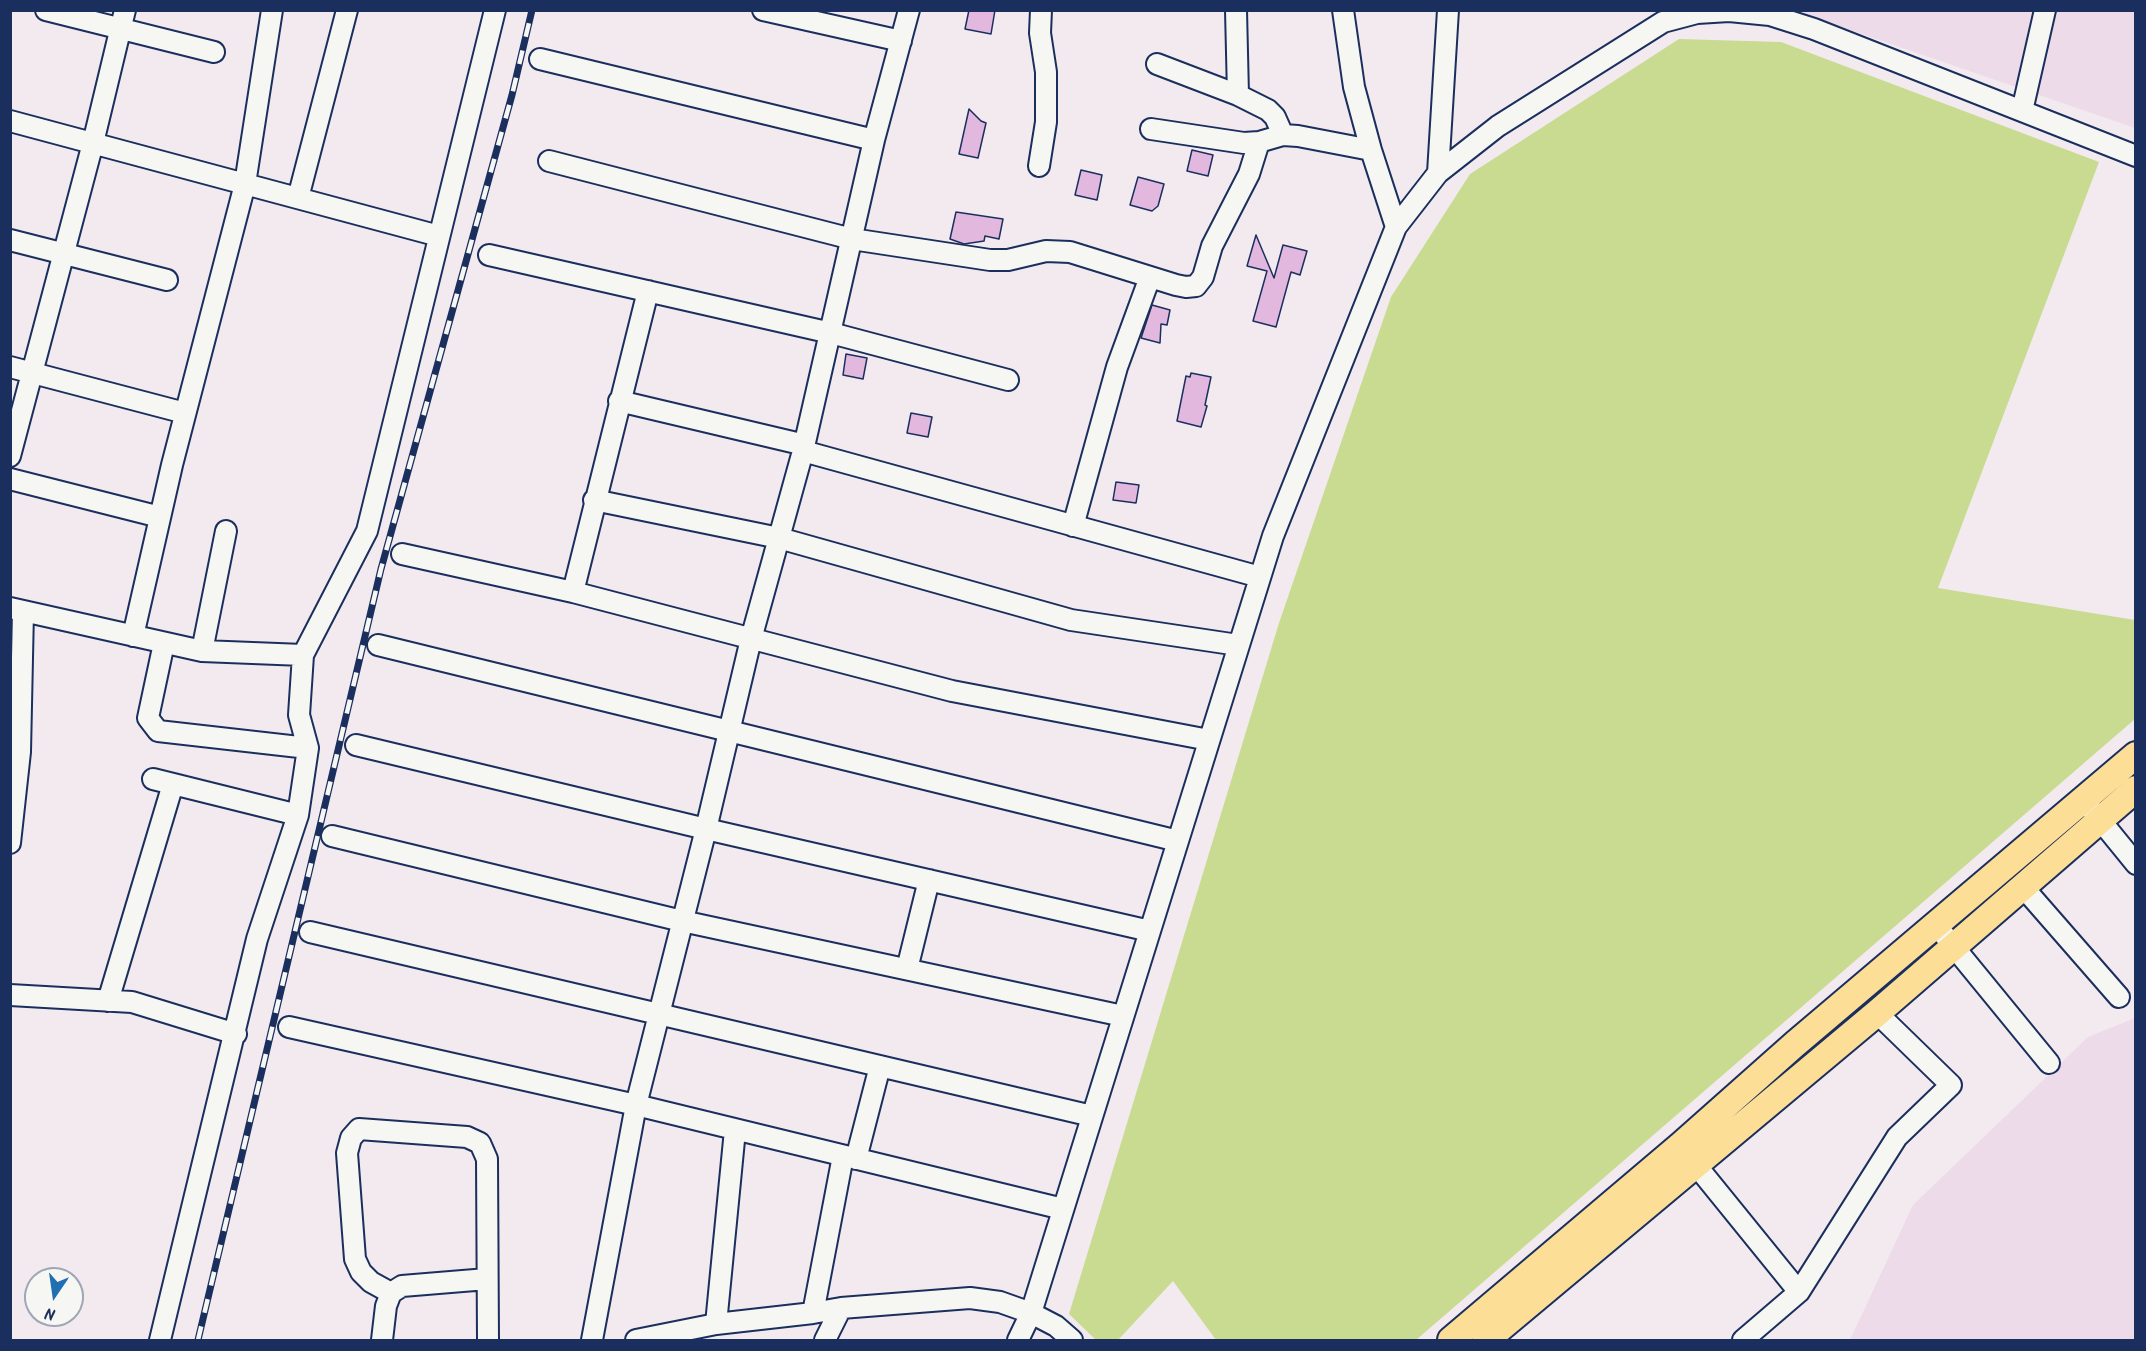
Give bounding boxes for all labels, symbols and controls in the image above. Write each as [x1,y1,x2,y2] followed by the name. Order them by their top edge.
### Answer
[24,1267,84,1327] north arrow
[43,1300,58,1326] text: N

